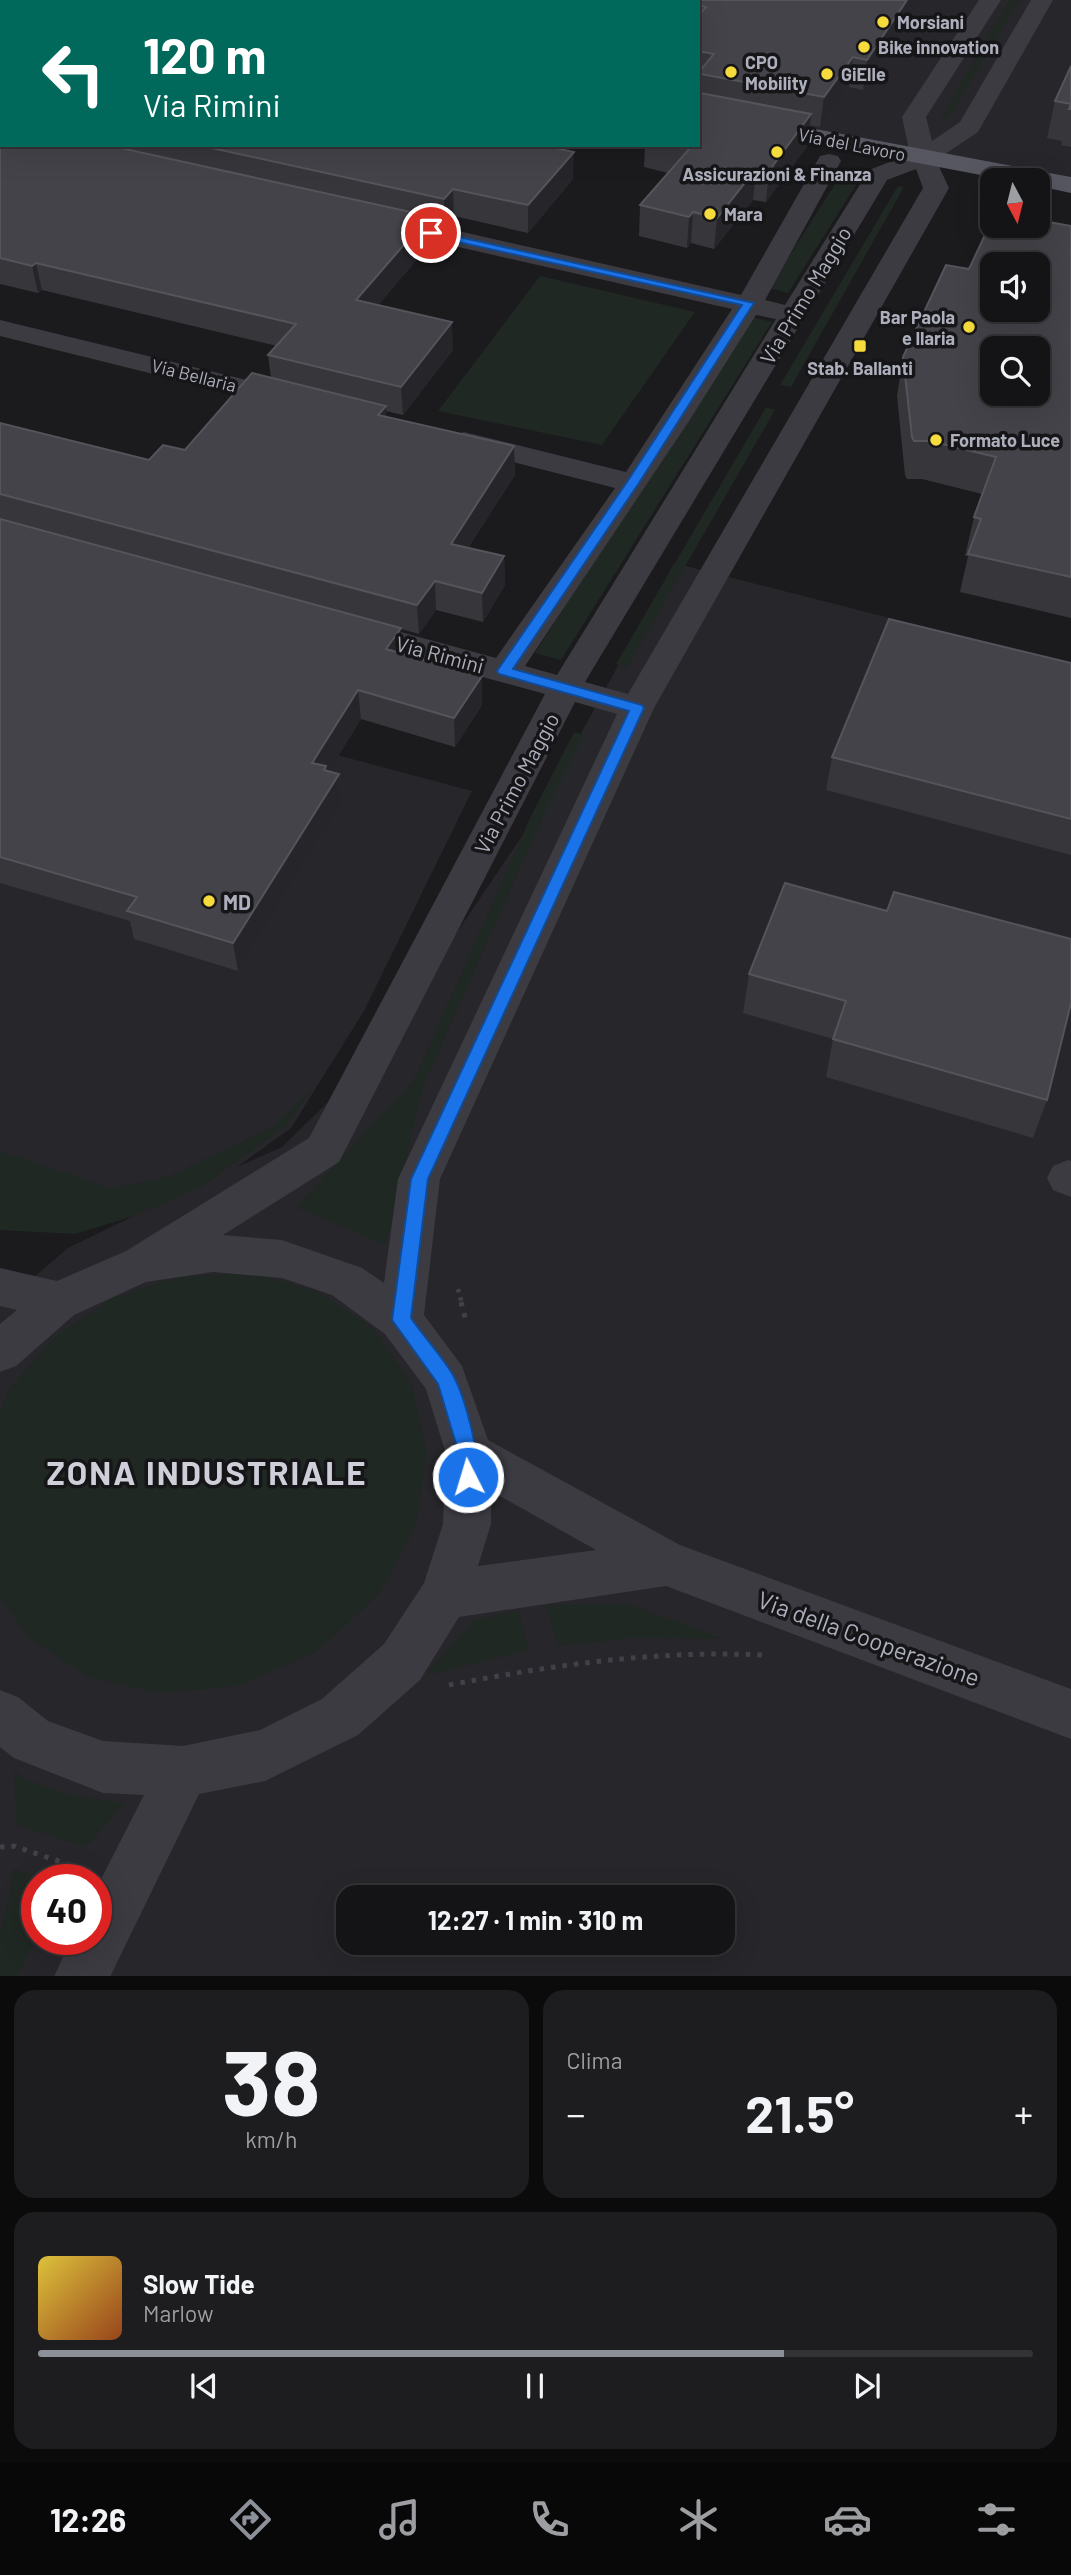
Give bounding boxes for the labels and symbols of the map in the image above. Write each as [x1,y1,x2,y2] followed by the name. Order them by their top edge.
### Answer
[897,11,964,33] place label: Morsiani
[875,14,891,30] marker: Morsiani
[878,36,999,58] place label: Bike innovation
[856,39,872,55] marker: Bike innovation
[745,51,808,94] place label: CPO Mobility
[841,63,886,85] place label: GiElle
[723,64,739,80] marker: CPO Mobility
[819,66,835,82] marker: GiElle
[797,123,907,165] street label: Via del Lavoro
[769,144,785,160] marker: Assicurazioni & Finanza
[682,163,872,185] place label: Assicurazioni & Finanza
[980,168,1050,238] north arrow
[401,203,461,263] pin
[724,203,763,225] place label: Mara
[702,206,718,222] marker: Mara
[754,222,856,368] street label: Via Primo Maggio
[880,306,955,349] place label: Bar Paola e Ilaria
[961,319,977,335] marker: Bar Paola e Ilaria
[852,338,868,354] marker: Stab. Ballanti
[149,354,239,396] street label: Via Bellaria
[807,357,913,379] place label: Stab. Ballanti
[950,429,1060,451] place label: Formato Luce
[928,432,944,448] marker: Formato Luce
[393,630,487,678] street label: Via Rimini
[468,708,564,858] street label: Via Primo Maggio
[223,889,251,914] place label: MD
[201,893,217,909] marker: MD
[431,1440,505,1514] position arrow
[46,1452,368,1492] district label: ZONA INDUSTRIALE
[754,1584,984,1692] street label: Via della Cooperazione
[21,1864,112,1955] speed limit sign: 40

